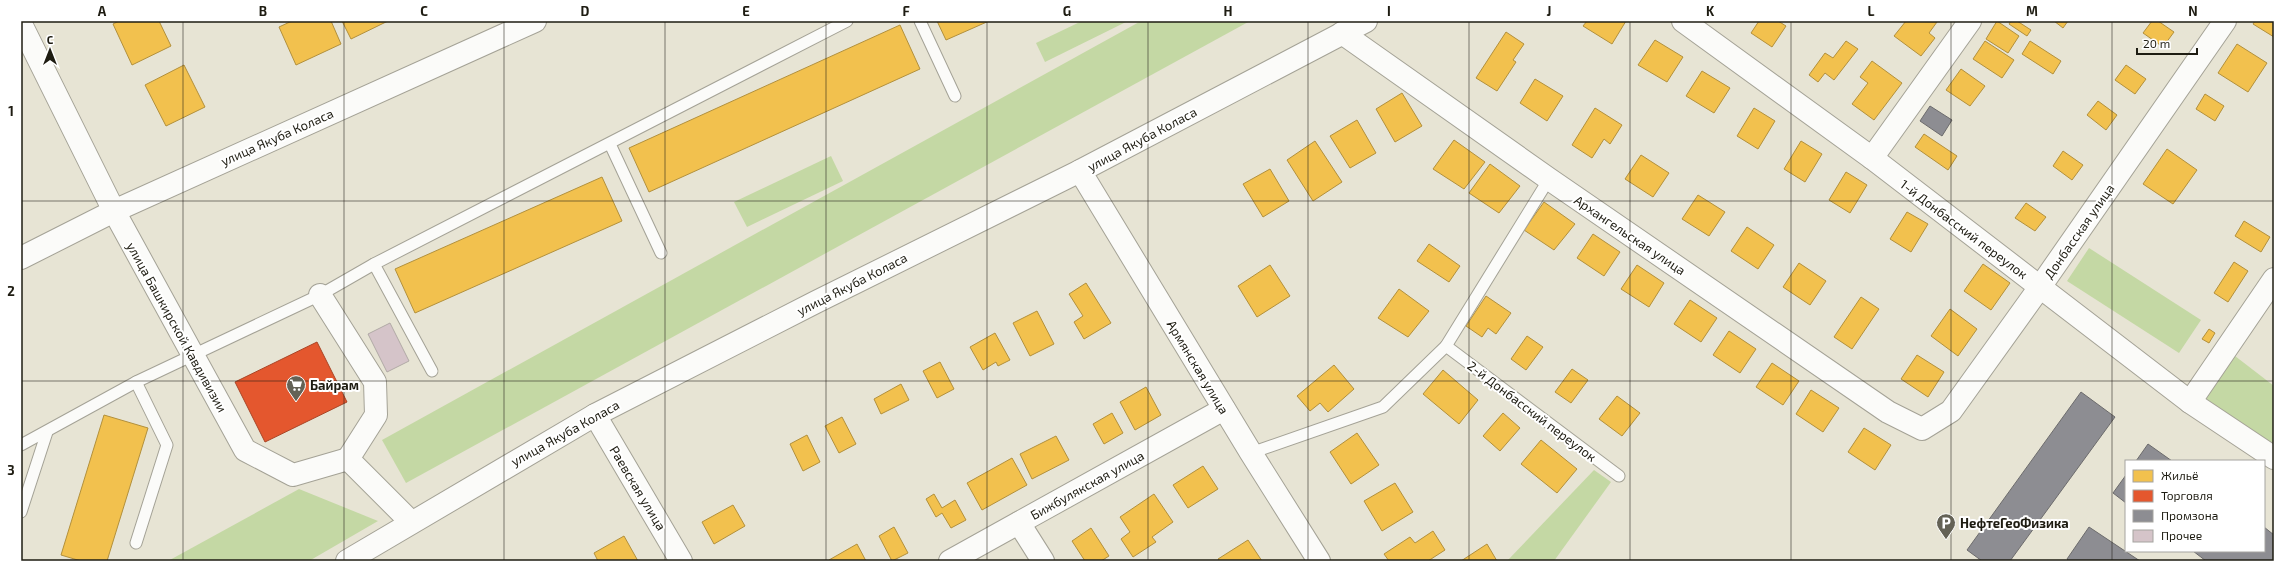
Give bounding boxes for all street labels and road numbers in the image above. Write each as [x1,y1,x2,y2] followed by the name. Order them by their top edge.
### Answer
[1085,103,1199,175] street label: улица Якуба Коласа
[218,105,336,169] street label: улица Якуба Коласа
[1897,176,2031,282] street label: 1-й Донбасский переулок
[2040,181,2118,281] street label: Донбасская улица
[1571,192,1689,278] street label: Архангельская улица
[123,239,231,415] street label: улица Башкирской Кавдивизии
[794,249,910,319] street label: улица Якуба Коласа
[1164,317,1232,417] street label: Армянская улица
[1464,357,1600,465] street label: 2-й Донбасский переулок
[508,397,622,469] street label: улица Якуба Коласа
[606,443,670,533] street label: Раевская улица
[1027,447,1147,523] street label: Бижбулякская улица

